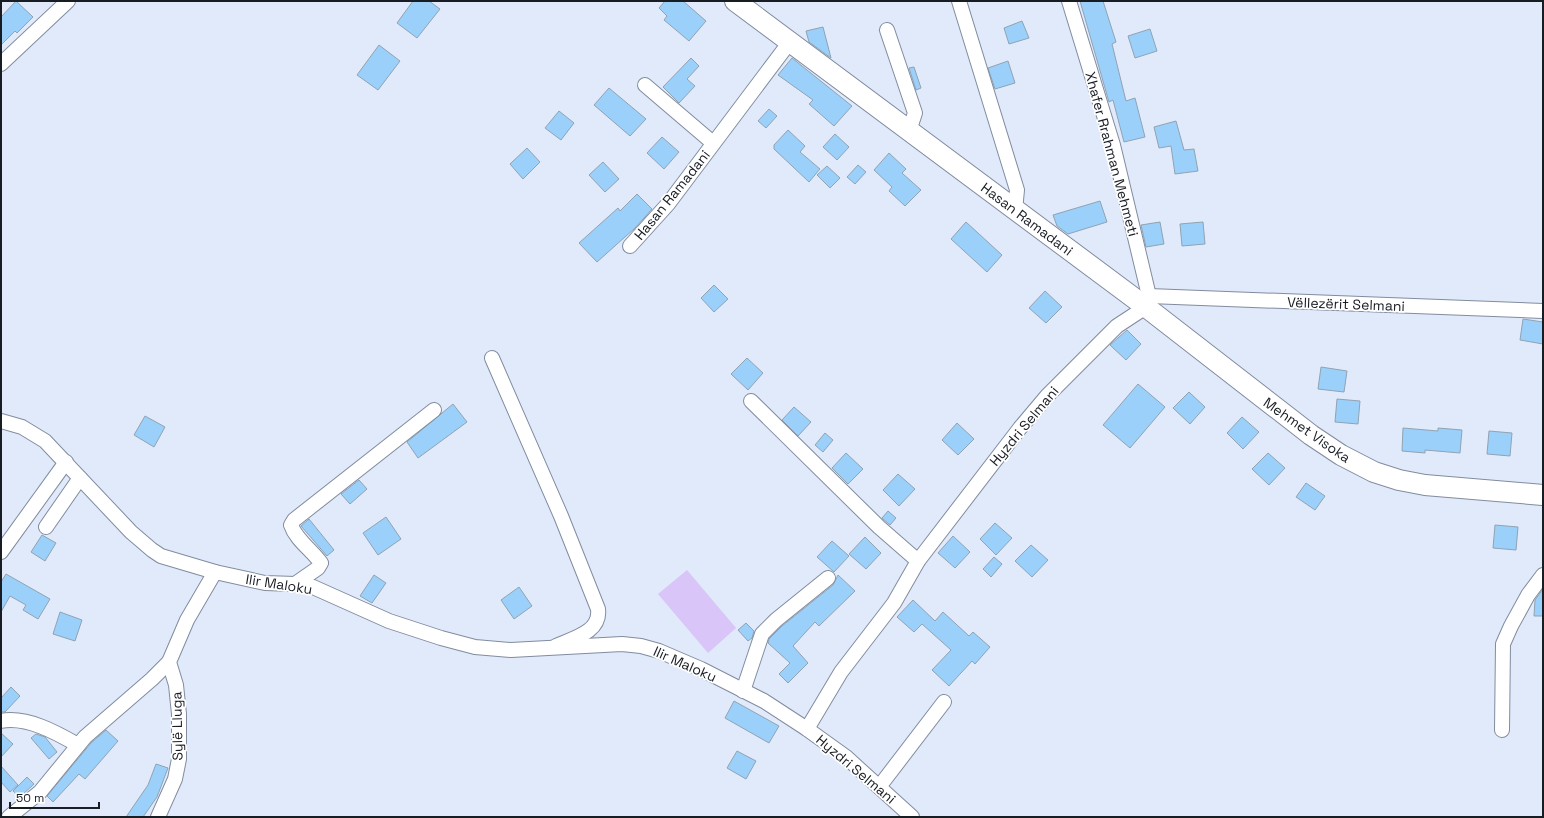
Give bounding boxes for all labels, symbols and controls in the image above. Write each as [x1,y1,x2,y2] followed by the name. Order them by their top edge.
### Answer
[1081,70,1143,238] street label: Xhafer Rrahman Mehmeti
[630,146,714,244] street label: Hasan Ramadani
[977,179,1077,259] street label: Hasan Ramadani
[1287,293,1405,315] street label: Vëllezërit Selmani
[985,382,1063,470] street label: Hyzdri Selmani
[1260,393,1354,467] street label: Mehmet Visoka
[244,570,314,598] street label: Ilir Maloku
[651,642,719,686] street label: Ilir Maloku
[167,691,187,761] street label: Sylë Lluga
[812,730,900,808] street label: Hyzdri Selmani
[10,784,99,810] scale bar
[16,790,44,806] text: 50 m

